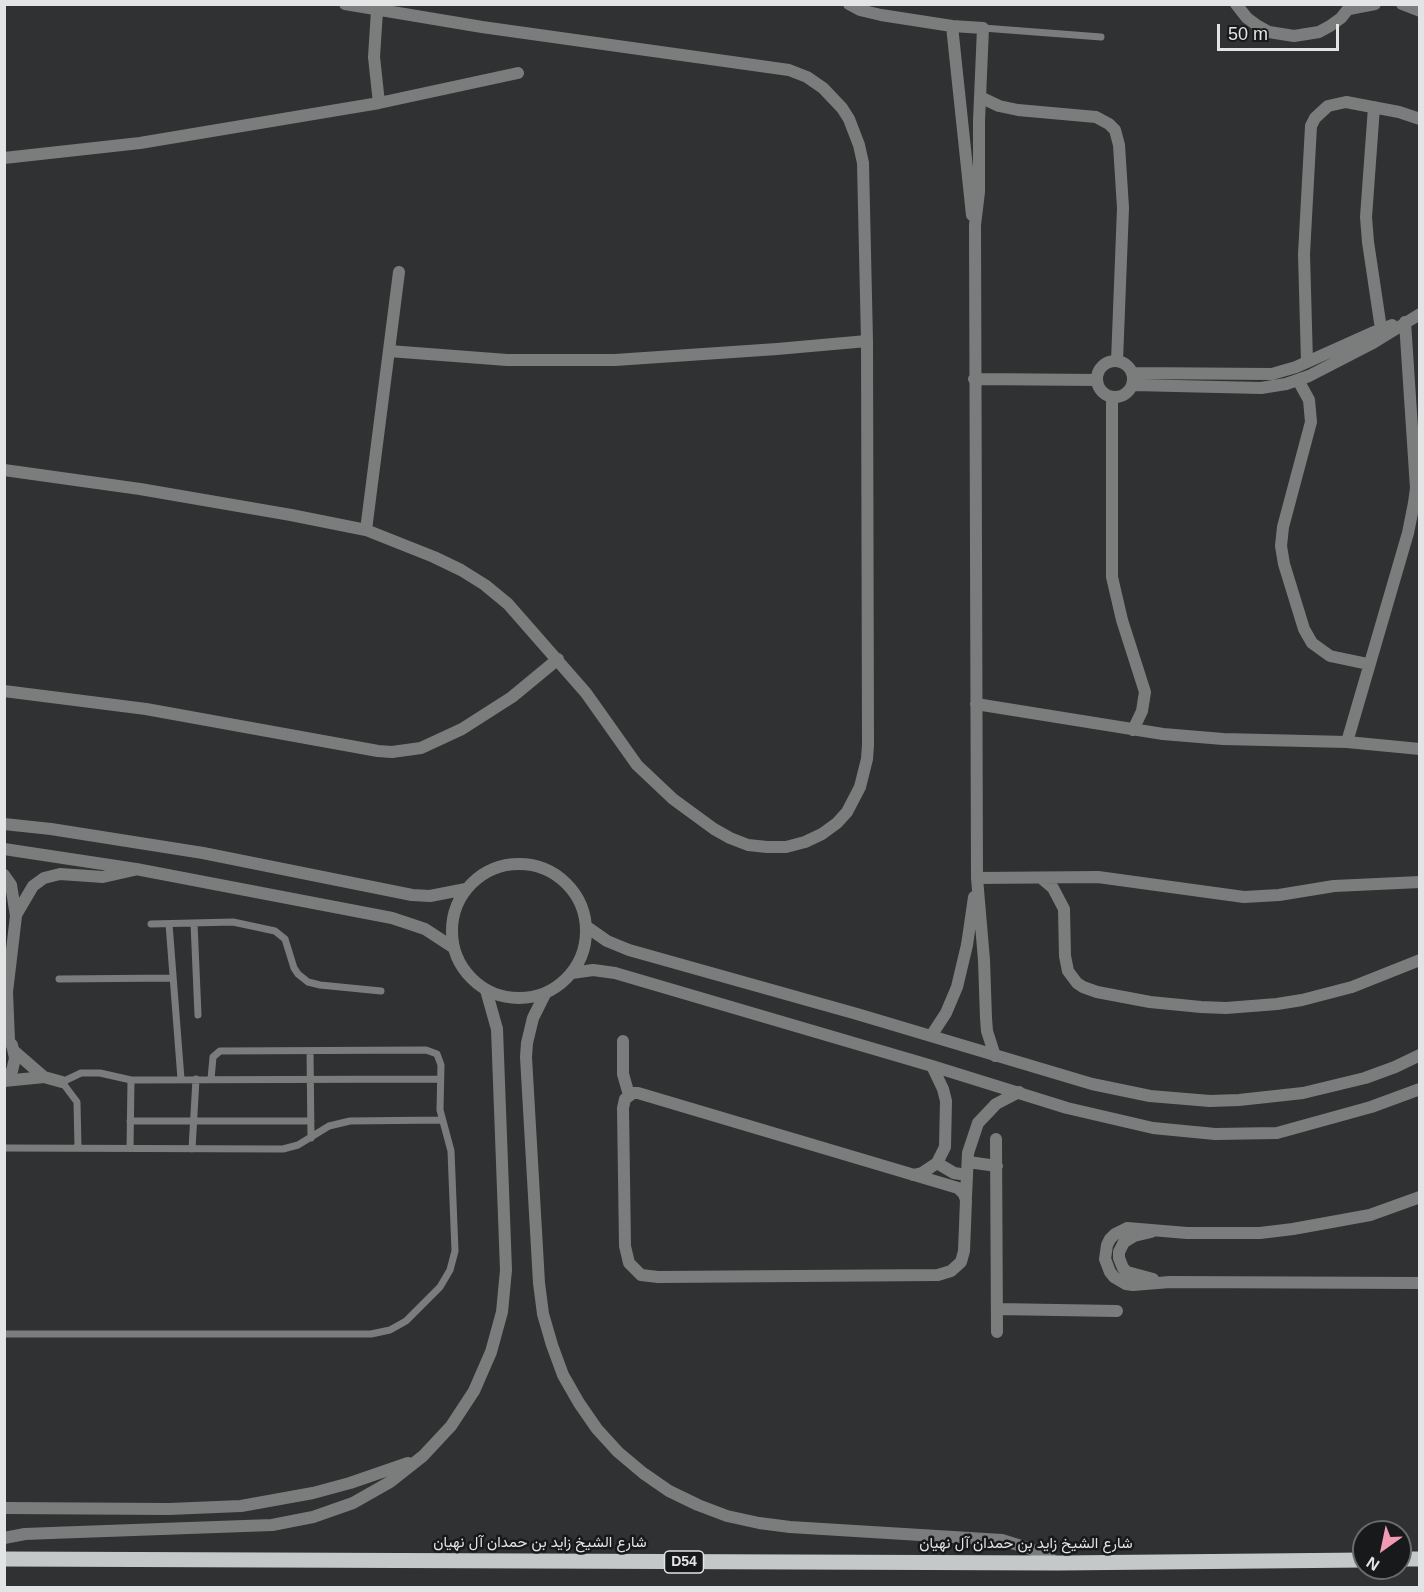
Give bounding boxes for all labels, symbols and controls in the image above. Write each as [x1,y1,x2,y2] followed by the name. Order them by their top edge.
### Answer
[1220,12,1342,50] scale bar
[1228,24,1268,44] text: 50 m
[1352,1520,1412,1580] north arrow
[433,1534,647,1552] street label: شارع الشيخ زايد بن حمدان آل نهيان
[919,1535,1133,1553] street label: شارع الشيخ زايد بن حمدان آل نهيان
[664,1551,704,1573] road number: D54
[1364,1554,1382,1574] text: N

